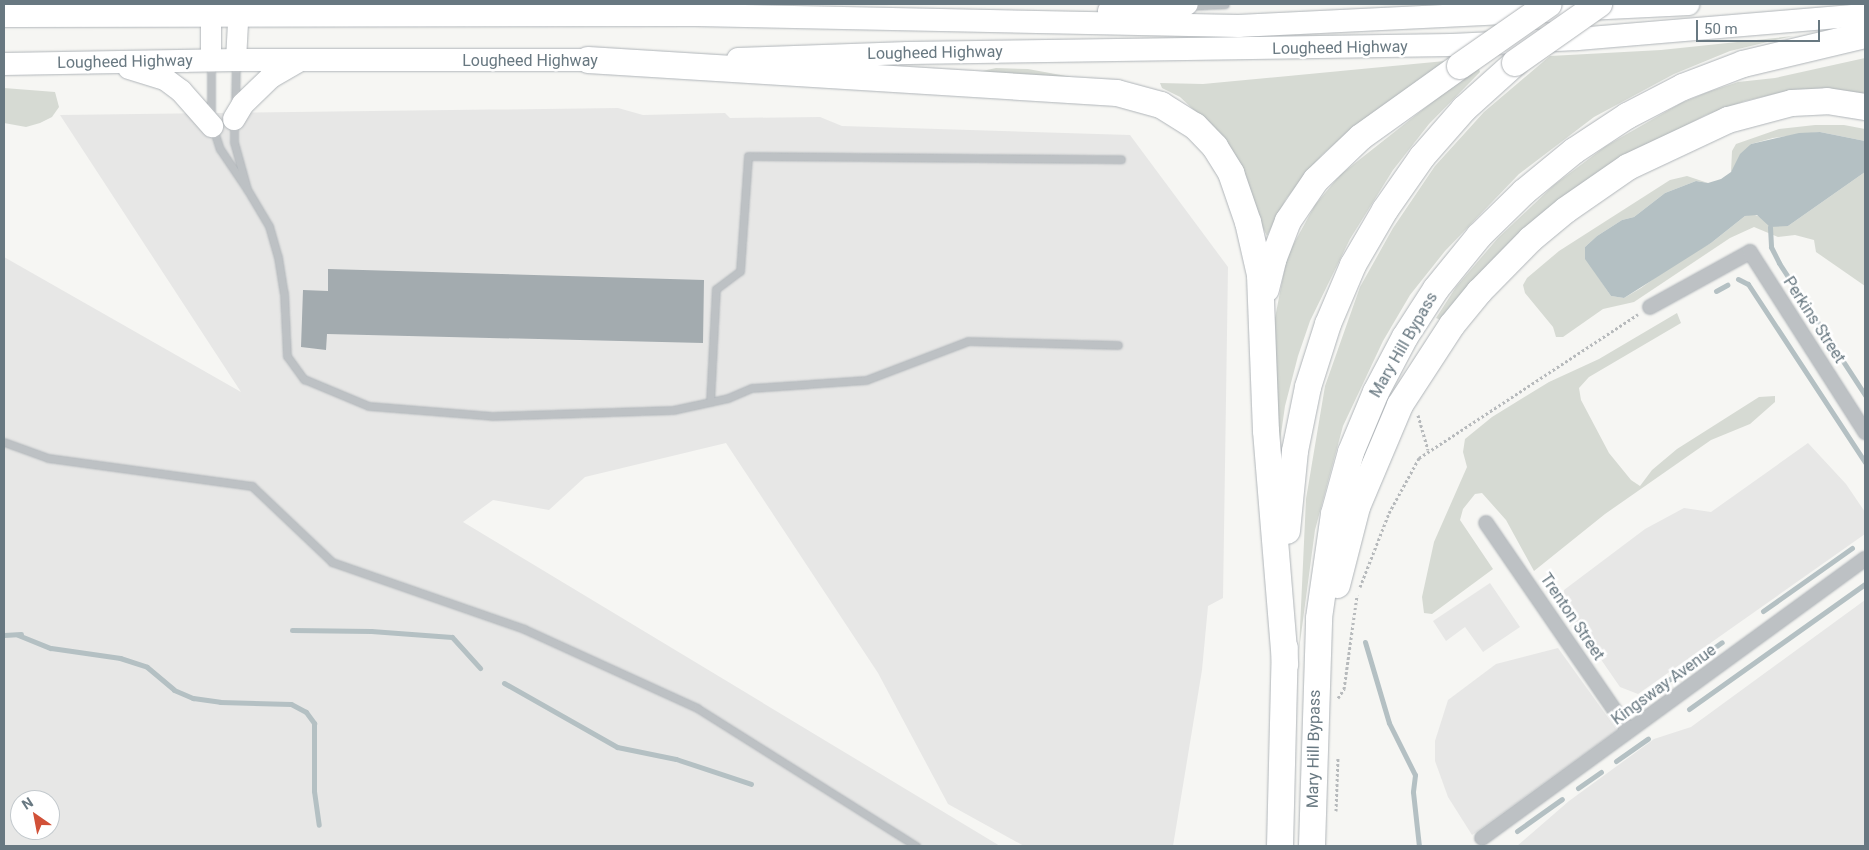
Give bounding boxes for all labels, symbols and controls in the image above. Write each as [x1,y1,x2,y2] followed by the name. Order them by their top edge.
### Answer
[1699,10,1823,42] scale bar
[1704,20,1738,38] text: 50 m
[1272,37,1408,59] street label: Lougheed Highway
[867,42,1003,64] street label: Lougheed Highway
[57,51,193,73] street label: Lougheed Highway
[462,51,598,71] street label: Lougheed Highway
[1779,273,1849,367] street label: Perkins Street
[1366,289,1442,401] street label: Mary Hill Bypass
[1536,570,1608,664] street label: Trenton Street
[1608,641,1720,729] street label: Kingsway Avenue
[1303,690,1325,808] street label: Mary Hill Bypass
[10,790,60,840] north arrow
[19,794,36,813] text: N

